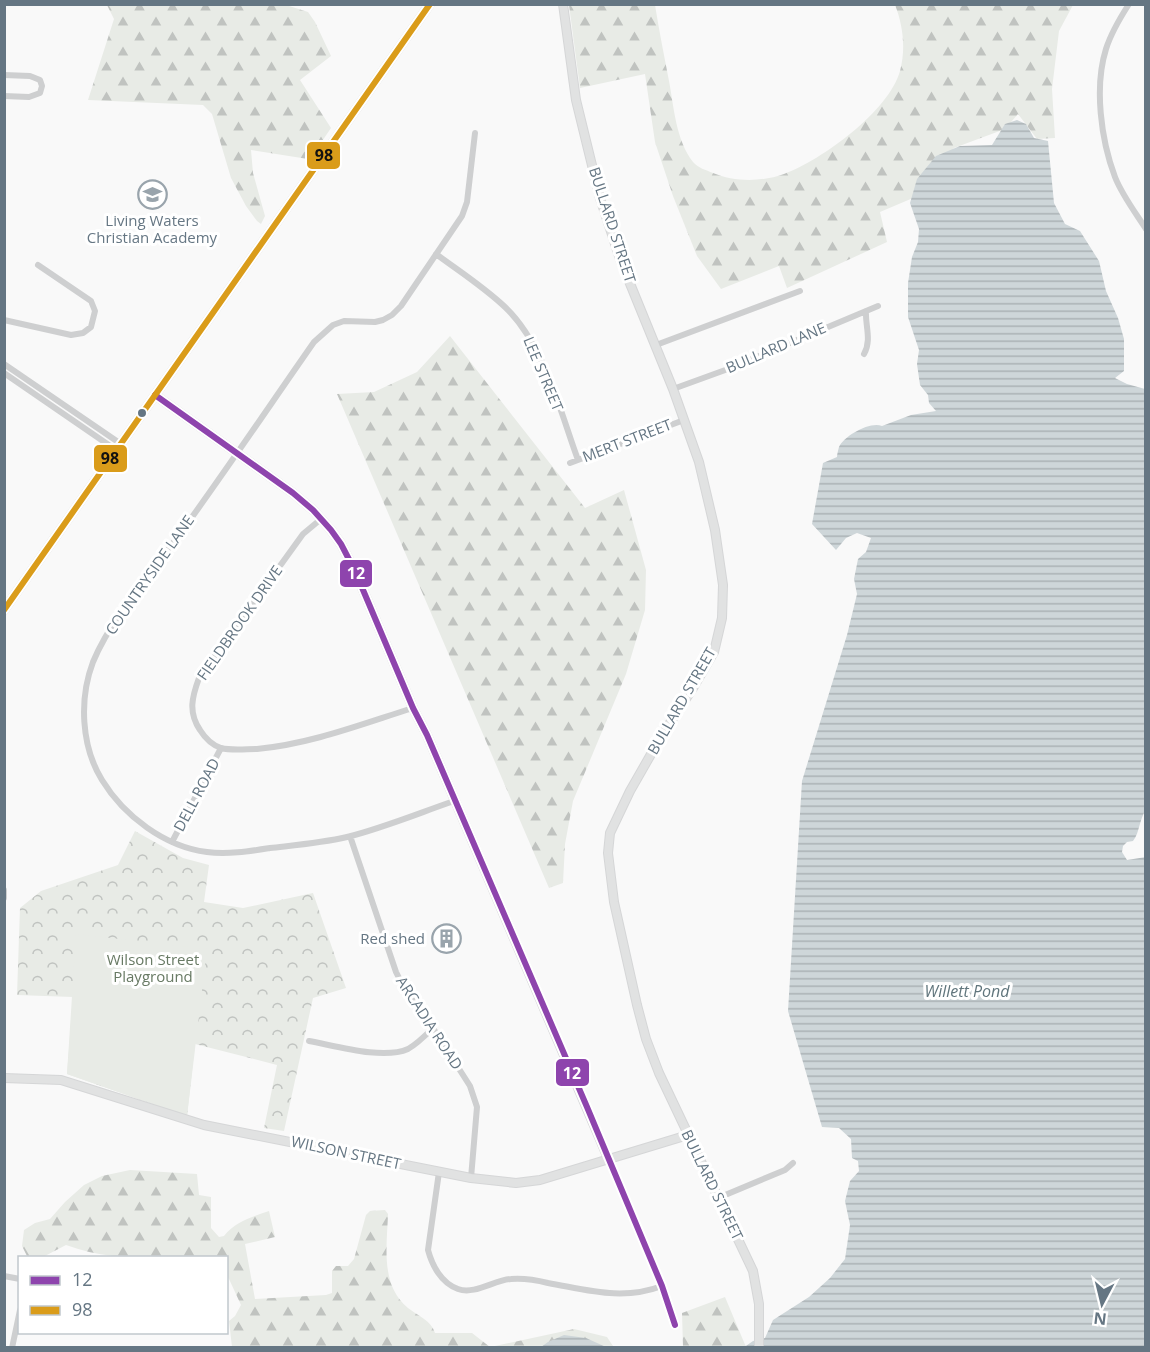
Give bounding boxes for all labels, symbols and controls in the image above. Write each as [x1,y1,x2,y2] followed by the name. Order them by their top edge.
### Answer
[306,141,341,170] line badge: 98
[315,144,333,166] text: 98
[585,164,641,286] street label: BULLARD STREET
[136,178,168,210] school or university icon: Living Waters Christian Academy
[87,210,218,247] place label: Living Waters Christian Academy
[723,317,829,377] street label: BULLARD LANE
[519,333,569,415] street label: LEE STREET
[136,407,148,419] unlabelled marker
[579,414,675,466] street label: MERT STREET
[93,444,128,473] line badge: 98
[101,447,119,469] text: 98
[100,511,198,638] street label: COUNTRYSIDE LANE
[339,559,373,588] line badge: 12
[192,561,286,684] street label: FIELDBROOK DRIVE
[347,562,365,584] text: 12
[642,643,720,758] street label: BULLARD STREET
[168,754,224,835] street label: DELL ROAD
[430,923,462,955] building icon: Red shed
[360,928,425,948] place label: Red shed
[107,949,199,986] park label: Wilson Street Playground
[392,972,467,1073] street label: ARCADIA ROAD
[925,980,1010,1002] water label: Willett Pond
[555,1058,590,1087] line badge: 12
[563,1062,581,1084] text: 12
[678,1126,749,1244] street label: BULLARD STREET
[290,1131,404,1174] street label: WILSON STREET
[18,1256,228,1334] legend
[72,1267,93,1291] text: 12
[1072,1274,1132,1334] north arrow
[72,1297,93,1321] text: 98
[1092,1307,1108,1331] text: N

